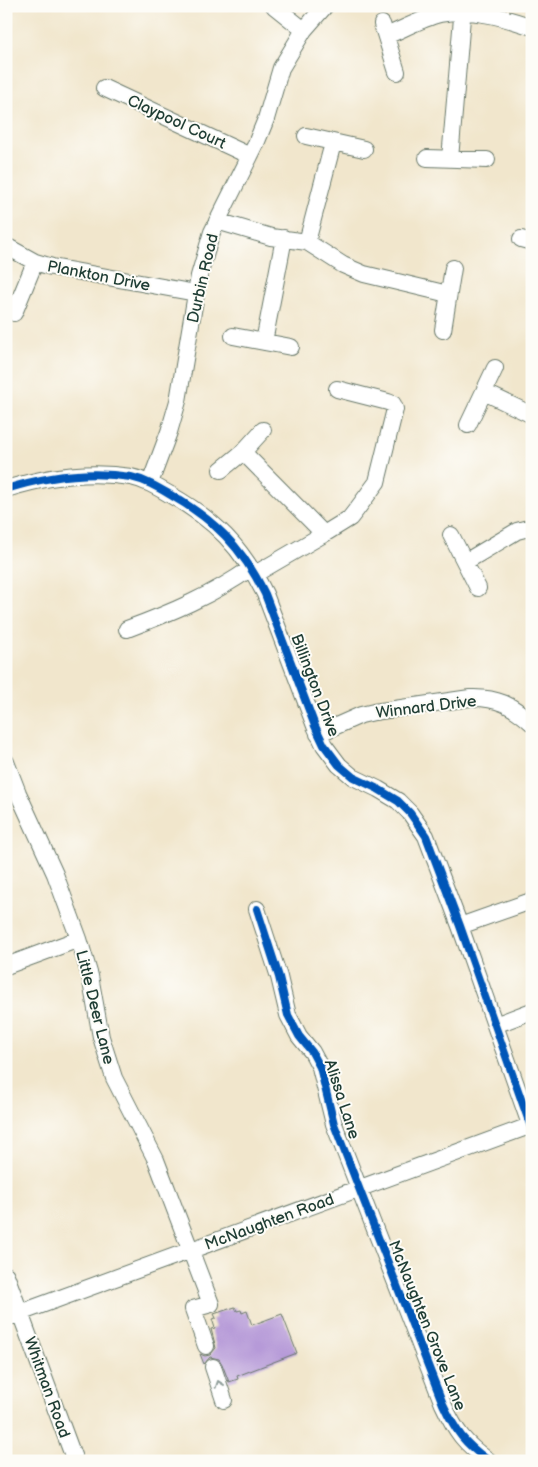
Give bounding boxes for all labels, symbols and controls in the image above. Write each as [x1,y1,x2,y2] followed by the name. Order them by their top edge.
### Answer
[124,91,229,154] street label: Claypool Court
[184,232,223,325] street label: Durbin Road
[46,257,152,296] street label: Plankton Drive
[286,632,343,740] street label: Billington Drive
[375,692,478,723] street label: Winnard Drive
[71,948,118,1067] street label: Little Deer Lane
[320,1057,364,1142] street label: Alissa Lane
[202,1190,337,1255] street label: McNaughten Road
[384,1238,470,1414] street label: McNaughten Grove Lane
[20,1335,74,1440] street label: Whitman Road
[214,1380,224,1388] one-way arrow

